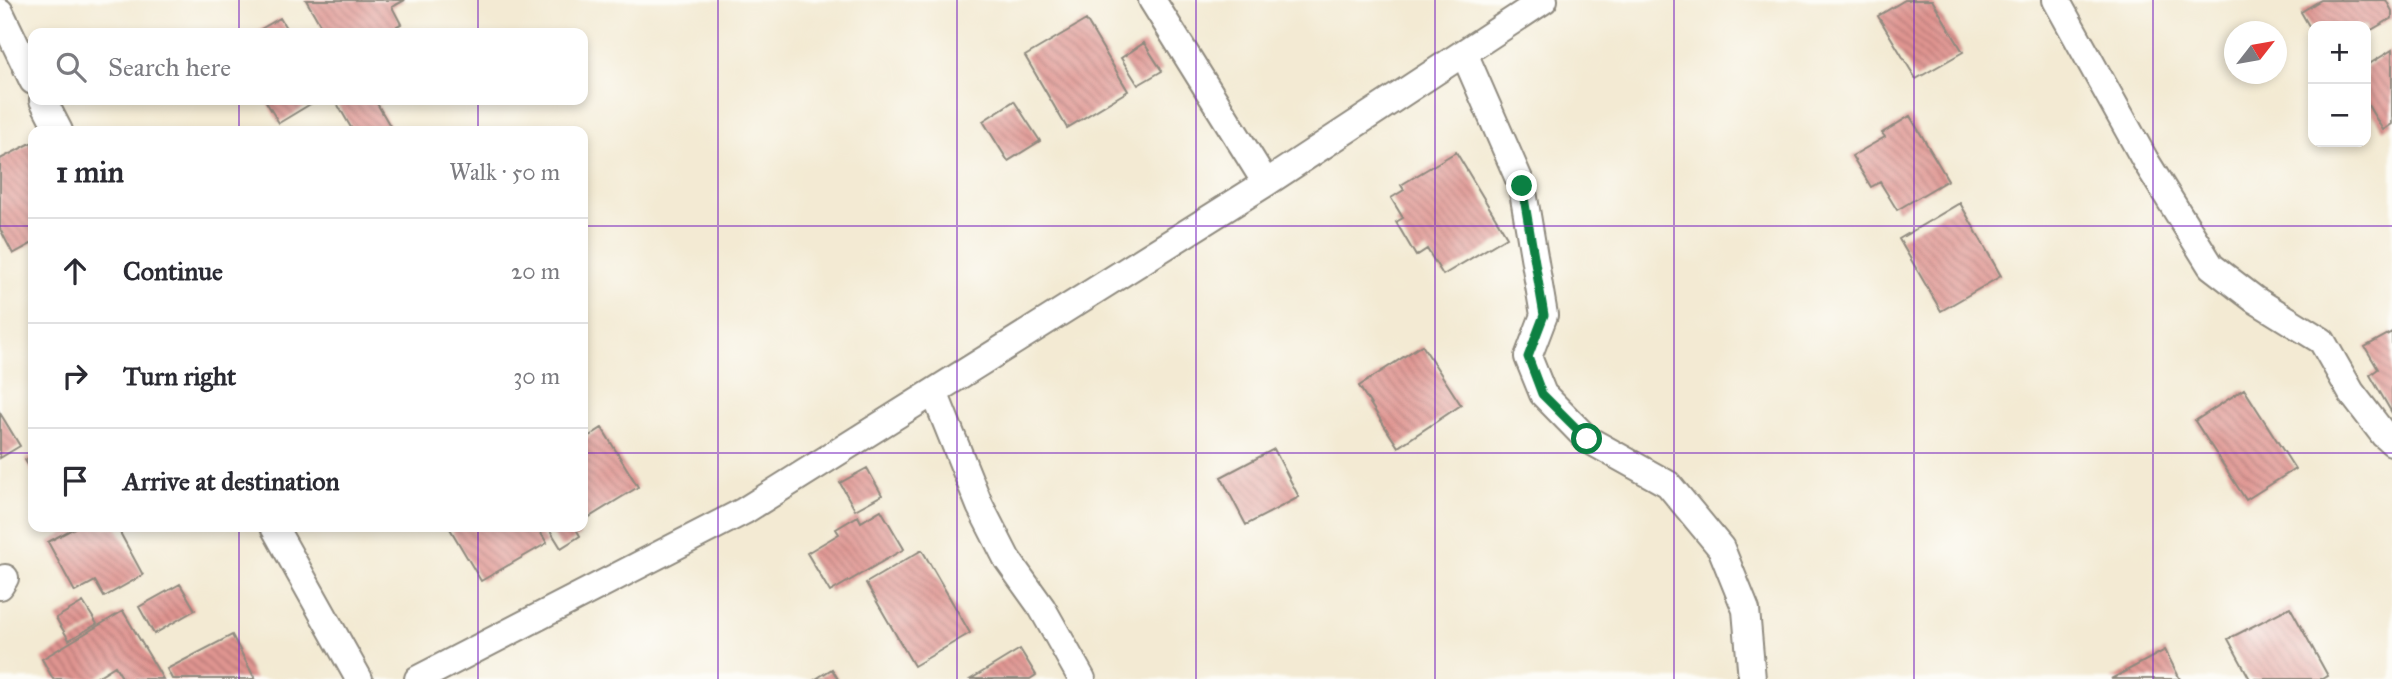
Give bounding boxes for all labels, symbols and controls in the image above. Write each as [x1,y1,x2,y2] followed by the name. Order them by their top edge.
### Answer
[2224,21,2287,84] north arrow
[2308,21,2371,147] map controls
[2308,21,2371,84] button: +
[28,28,588,105] search box
[52,48,90,86] icon: search
[108,51,231,83] text: Search here
[2308,84,2371,147] button: −
[56,154,124,190] text: 1 min
[449,158,560,186] text: Walk · 50 m
[1506,170,1537,201] route end
[56,252,94,290] icon: ahead
[123,255,223,287] text: Continue
[511,257,560,285] text: 20 m
[56,357,94,395] icon: right
[123,360,236,392] text: Turn right
[513,362,560,390] text: 30 m
[1571,423,1602,454] route start
[56,462,94,500] icon: arrive
[123,465,340,497] text: Arrive at destination

